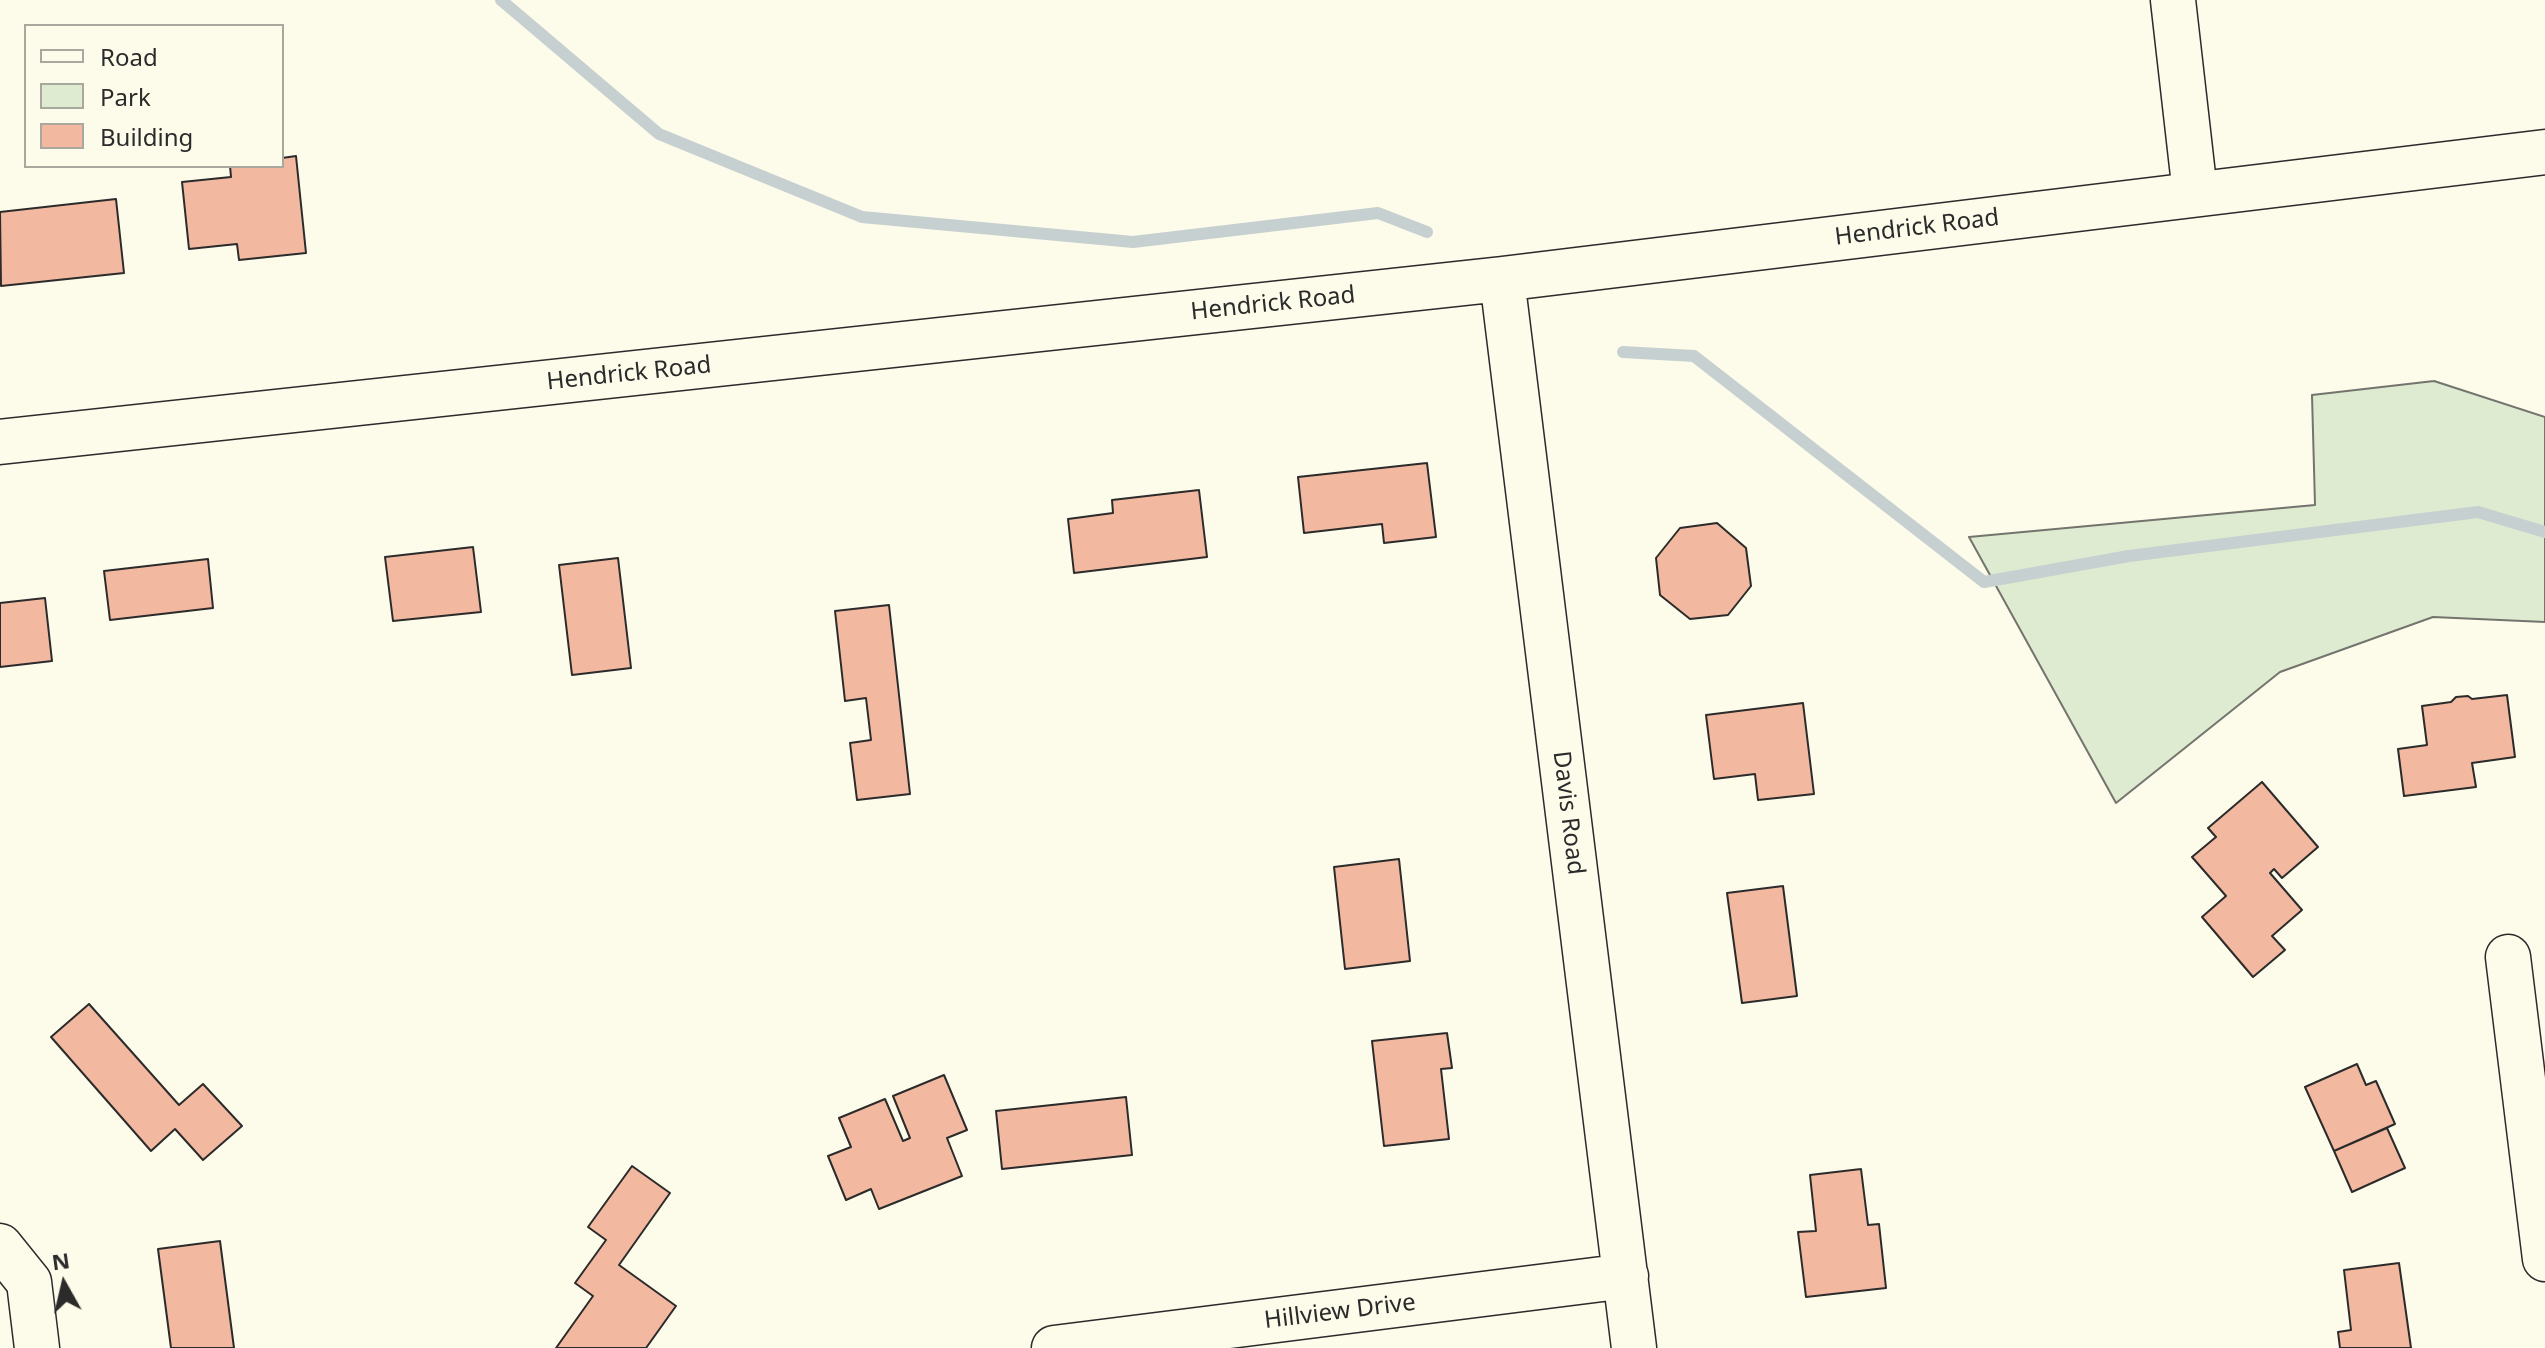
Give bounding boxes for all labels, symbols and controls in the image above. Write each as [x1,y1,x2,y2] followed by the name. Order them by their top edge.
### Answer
[24,24,284,168] legend
[100,40,158,73] text: Road
[100,80,151,113] text: Park
[100,120,193,153] text: Building
[1833,204,2001,252] street label: Hendrick Road
[1189,281,1357,327] street label: Hendrick Road
[545,351,713,397] street label: Hendrick Road
[1546,749,1590,877] street label: Davis Road
[24,1244,104,1324] north arrow
[50,1244,72,1276] text: N
[1263,1288,1417,1336] street label: Hillview Drive

